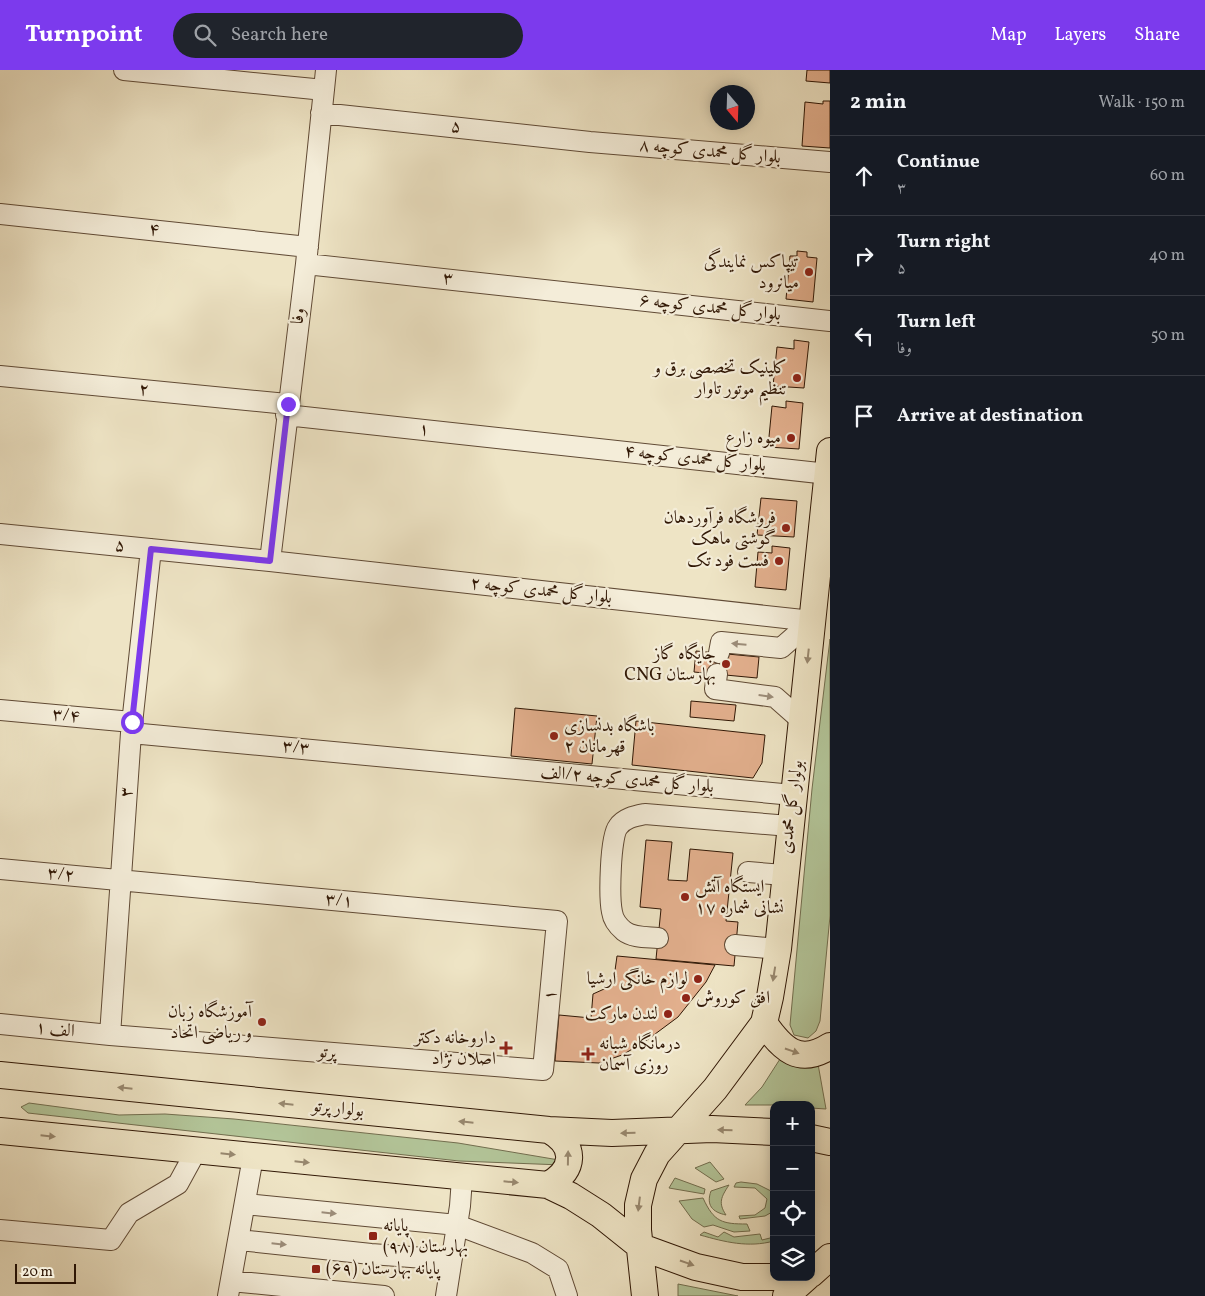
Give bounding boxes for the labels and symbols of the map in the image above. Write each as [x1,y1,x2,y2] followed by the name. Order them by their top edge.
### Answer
[710,85,755,130] north arrow
[449,114,463,140] street label: ۵
[638,133,782,171] street label: بلوار گل محمدی کوچه ۸
[147,217,161,243] street label: ۴
[704,247,799,296] place label: تیپاکس نمایندگی میانرود
[441,266,455,292] street label: ۳
[803,266,815,278] marker: تیپاکس نمایندگی میانرود
[638,288,782,328] street label: بلوار گل محمدی کوچه ۶
[286,306,312,326] street label: وفا
[652,356,787,406] place label: کلینیک تخصصی برق و تنظیم موتور تاوار
[791,372,803,384] marker: کلینیک تخصصی برق و تنظیم موتور تاوار
[137,377,151,403] street label: ۲
[277,393,300,416] route end
[417,417,431,443] street label: ۱
[725,426,781,452] place label: میوه زارع
[785,432,797,444] marker: میوه زارع
[623,439,767,479] street label: بلوار گل محمدی کوچه ۴
[664,505,776,552] place label: فروشگاه فرآوردهان گوشتی ماهک
[780,522,792,534] marker: فروشگاه فرآوردهان گوشتی ماهک
[113,533,127,559] street label: ۵
[687,549,769,574] place label: فست فود تک
[773,555,785,567] marker: فست فود تک
[469,571,613,611] street label: بلوار گل محمدی کوچه ۲
[730,640,746,648] one-way arrow
[624,641,716,688] place label: جایگاه گاز CNG بهارستان
[804,649,812,665] one-way arrow
[720,658,732,670] marker: جایگاه گاز CNG بهارستان
[758,692,774,700] one-way arrow
[51,702,81,730] street label: ۳/۴
[121,711,144,734] route start
[564,713,654,760] place label: باشگاه بدنسازی قهرمانان ۲
[548,730,560,742] marker: باشگاه بدنسازی قهرمانان ۲
[281,734,311,762] street label: ۳/۳
[774,759,810,855] street label: بولوار گل محمدی
[539,760,715,800] street label: بلوار گل محمدی کوچه ۲/الف
[114,786,140,798] street label: ۳
[46,861,76,889] street label: ۳/۲
[695,874,784,921] place label: ایستگاه آتش نشانی شماره ۱۷
[324,887,354,915] street label: ۳/۱
[679,891,691,903] marker: ایستگاه آتش نشانی شماره ۱۷
[587,967,688,994] place label: لوازم خانگی ارشیا
[770,967,778,983] one-way arrow
[692,973,704,985] marker: لوازم خانگی ارشیا
[696,986,770,1011] place label: افق کوروش
[538,989,564,1001] street label: ۱
[680,992,692,1004] marker: افق کوروش
[168,999,254,1046] place label: آموزشگاه زبان و ریاضی اتحاد
[585,1002,658,1027] place label: لندن مارکت
[662,1008,674,1020] marker: لندن مارکت
[34,1016,76,1044] street label: ۱ الف
[256,1016,268,1028] marker: آموزشگاه زبان و ریاضی اتحاد
[412,1026,496,1072] place label: داروخانه دکتر اصلان نژاد
[599,1031,681,1078] place label: درمانگاه شبانه روزی آسمان
[315,1040,339,1066] street label: پرتو
[500,1042,512,1054] marker: داروخانه دکتر اصلان نژاد
[581,1047,595,1061] marker: درمانگاه شبانه روزی آسمان
[785,1048,800,1056] one-way arrow
[117,1084,133,1092] one-way arrow
[309,1094,365,1124] street label: بولوار پرتو
[278,1100,294,1108] one-way arrow
[457,1118,473,1126] one-way arrow
[717,1125,733,1133] one-way arrow
[619,1129,635,1137] one-way arrow
[41,1132,57,1140] one-way arrow
[220,1150,236,1158] one-way arrow
[564,1150,572,1166] one-way arrow
[294,1158,310,1166] one-way arrow
[503,1178,519,1186] one-way arrow
[635,1197,643,1213] one-way arrow
[321,1209,337,1217] one-way arrow
[383,1214,468,1260] place label: پایانه بهارستان (۹۸)
[367,1230,379,1242] marker: پایانه بهارستان (۹۸)
[271,1240,287,1248] one-way arrow
[326,1257,442,1282] place label: پایانه بهارستان (۶۹)
[679,1260,694,1267] one-way arrow
[15,1261,76,1284] scale bar
[310,1263,322,1275] marker: پایانه بهارستان (۶۹)

